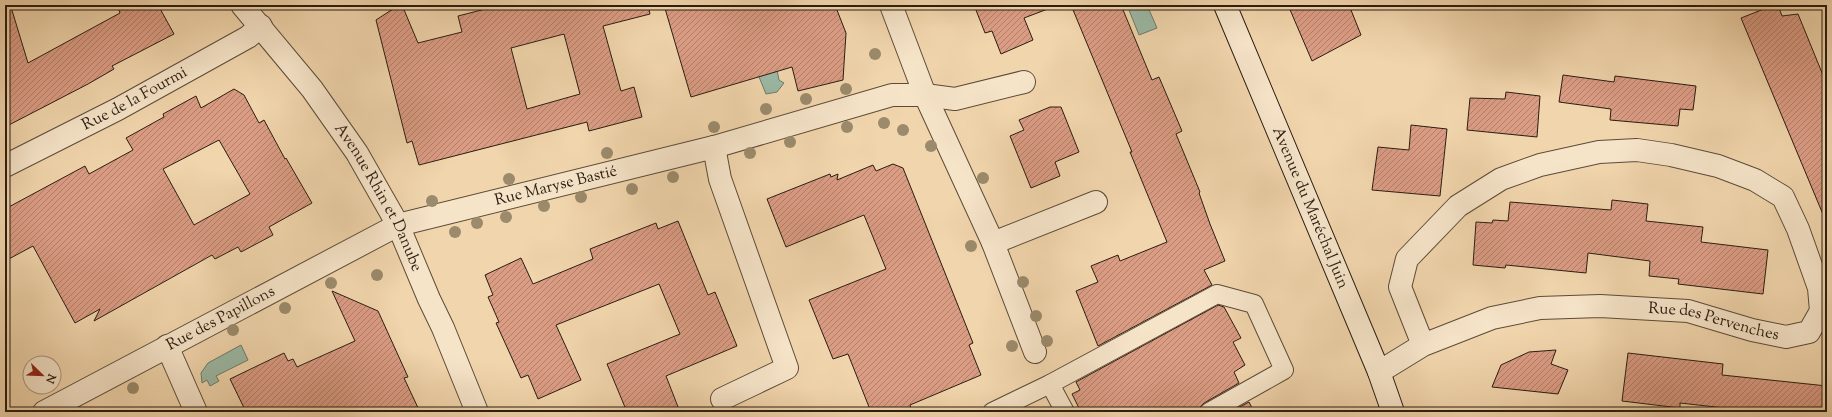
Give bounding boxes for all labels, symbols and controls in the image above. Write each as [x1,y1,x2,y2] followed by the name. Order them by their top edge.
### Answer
[78,61,192,137] street label: Rue de la Fourmi
[328,119,428,275] street label: Avenue Rhin et Danube
[1266,123,1355,293] street label: Avenue du Maréchal Juin
[492,160,620,212] street label: Rue Maryse Bastié
[162,280,279,357] street label: Rue des Papillons
[1648,297,1781,347] street label: Rue des Pervenches
[22,355,62,395] north arrow
[41,370,60,386] text: N

